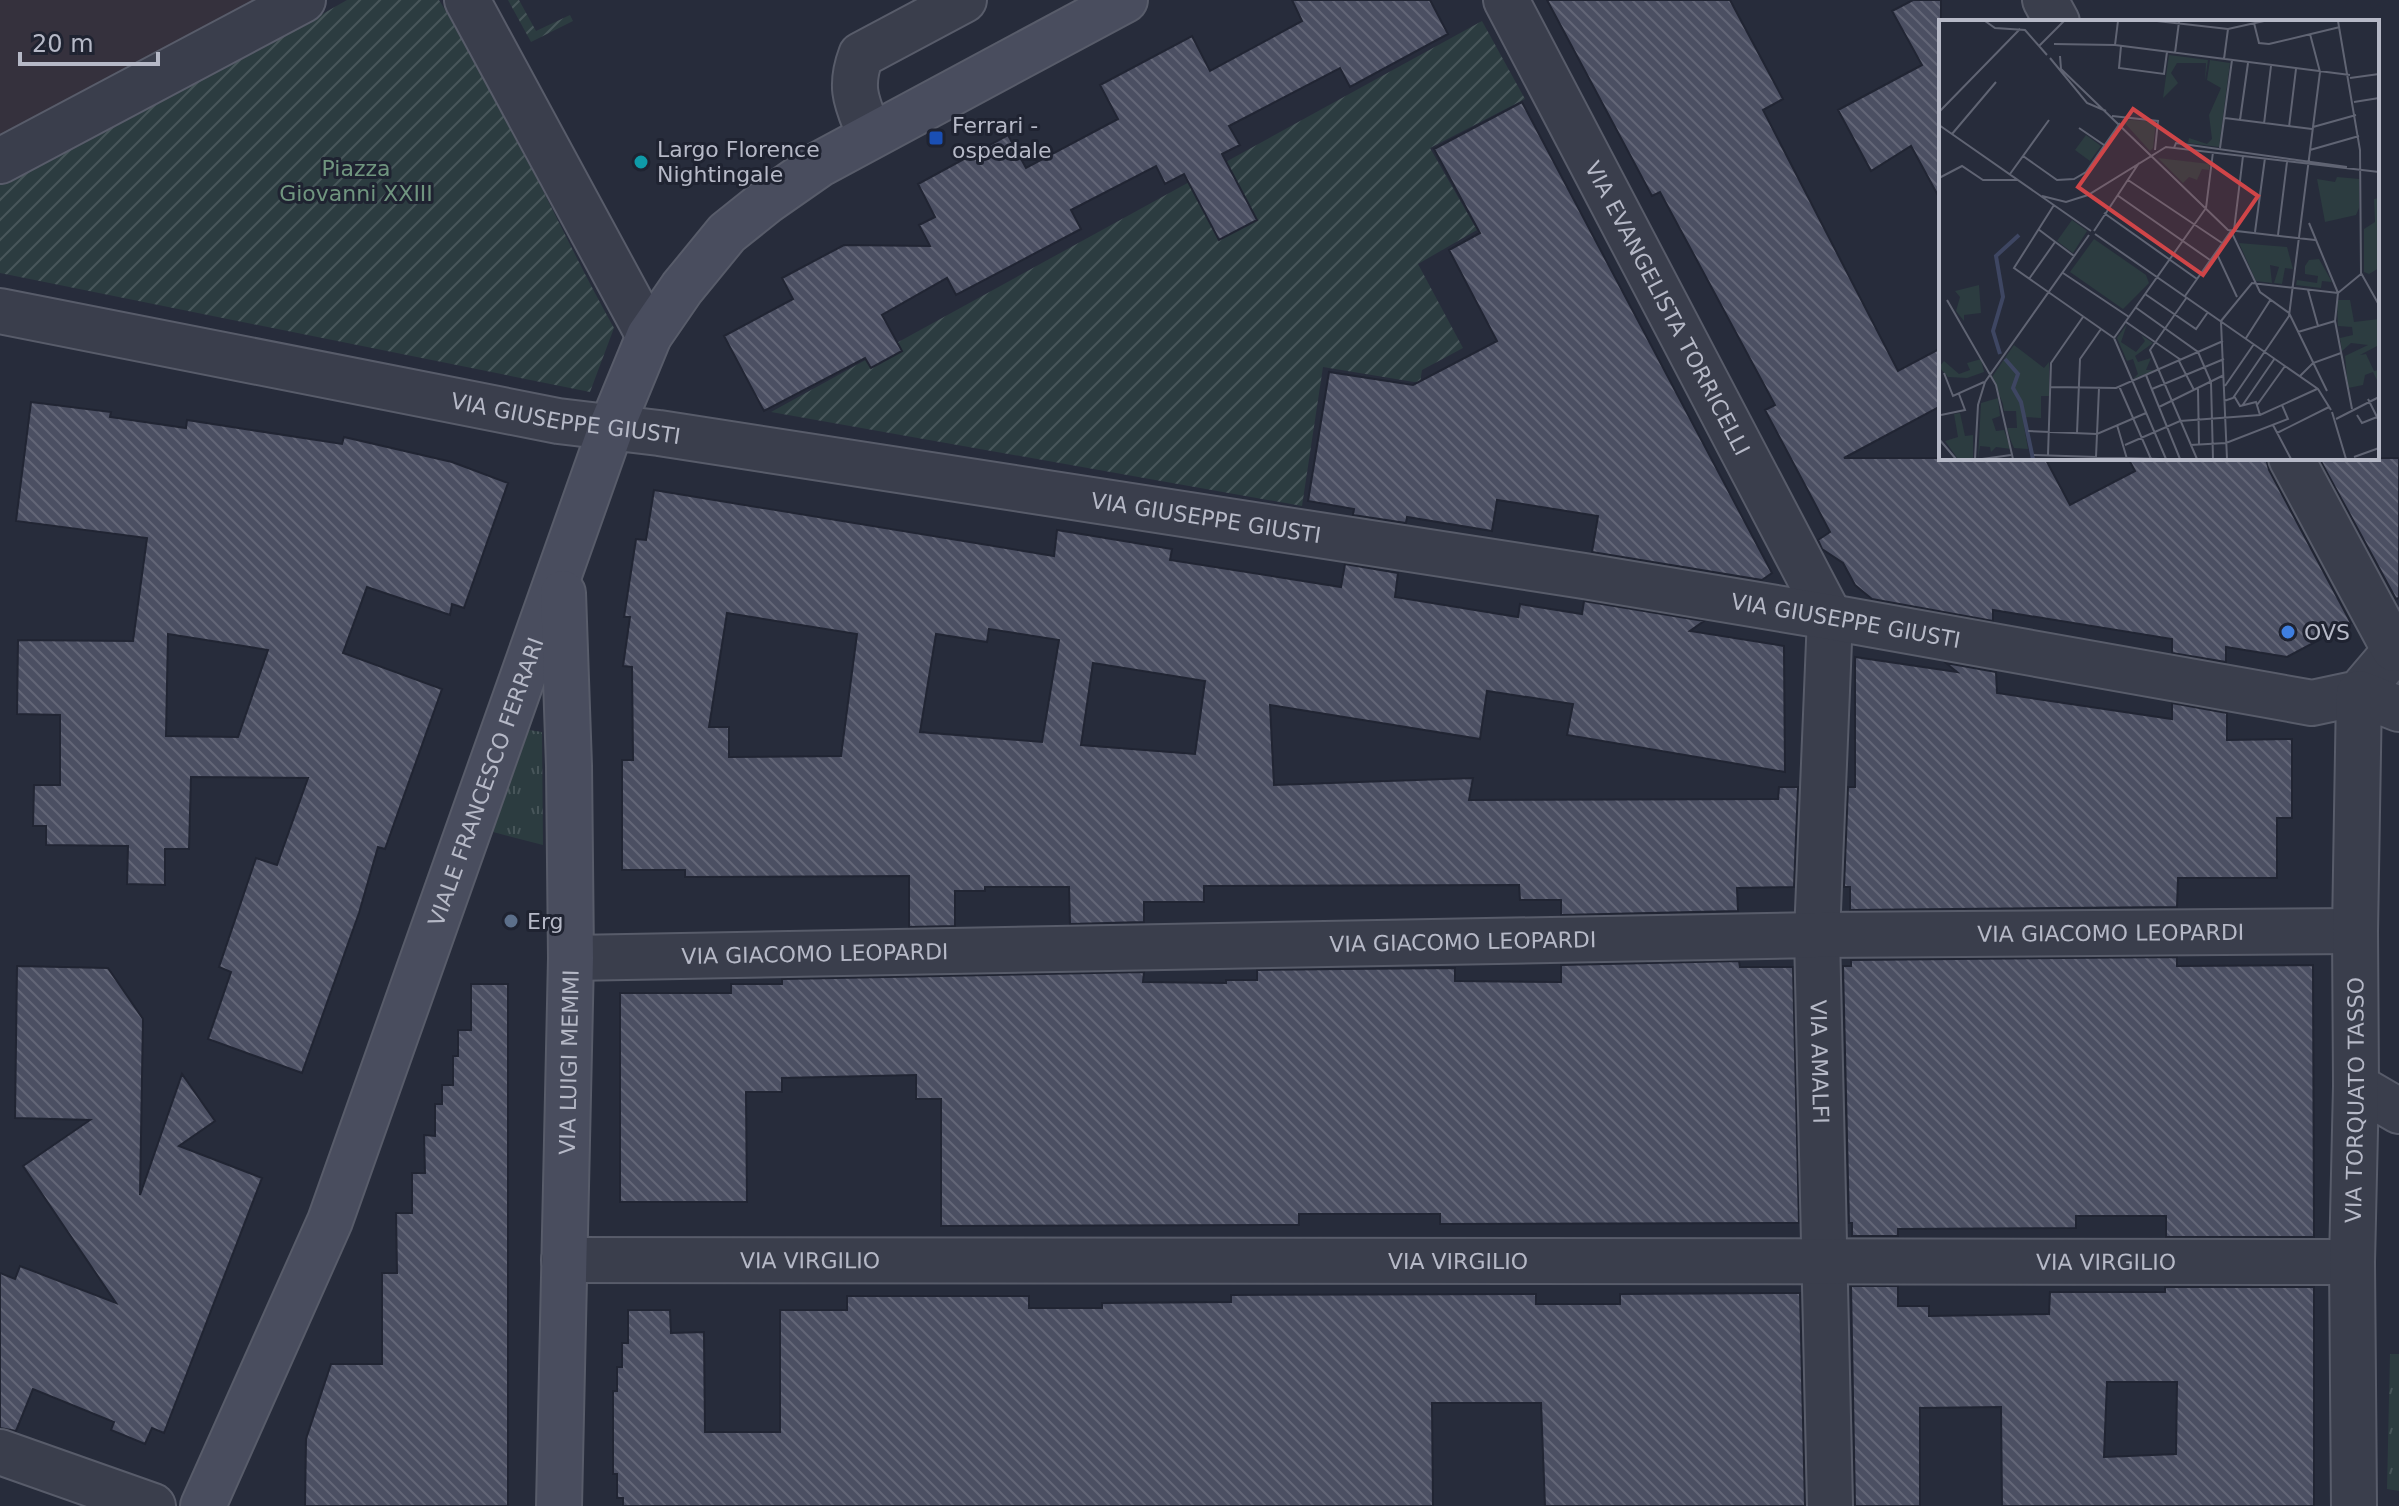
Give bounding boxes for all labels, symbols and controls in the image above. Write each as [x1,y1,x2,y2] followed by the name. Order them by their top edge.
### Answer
[20,16,158,66] scale bar
[1939,20,2379,460] inset map
[32,30,94,58] text: 20 m
[952,113,1052,163] place label: Ferrari - ospedale
[927,129,945,147] marker: Ferrari - ospedale
[657,137,820,187] place label: Largo Florence Nightingale
[632,153,650,171] marker: Largo Florence Nightingale
[279,156,433,206] park label: Piazza Giovanni XXIII
[1580,157,1755,460] street label: VIA EVANGELISTA TORRICELLI
[449,388,682,449] street label: VIA GIUSEPPE GIUSTI
[1089,488,1323,548] street label: VIA GIUSEPPE GIUSTI
[1729,589,1962,653] street label: VIA GIUSEPPE GIUSTI
[2304,620,2350,645] place label: OVS
[2279,623,2297,641] marker: OVS
[423,634,549,930] street label: VIALE FRANCESCO FERRARI
[527,909,564,934] place label: Erg
[502,912,520,930] marker: Erg
[1977,920,2244,947] street label: VIA GIACOMO LEOPARDI
[1329,927,1597,957] street label: VIA GIACOMO LEOPARDI
[681,939,949,969] street label: VIA GIACOMO LEOPARDI
[555,969,584,1155] street label: VIA LUIGI MEMMI
[2341,977,2369,1223] street label: VIA TORQUATO TASSO
[1805,999,1833,1124] street label: VIA AMALFI
[740,1248,880,1273] street label: VIA VIRGILIO
[1388,1249,1528,1274] street label: VIA VIRGILIO
[2036,1250,2176,1275] street label: VIA VIRGILIO

